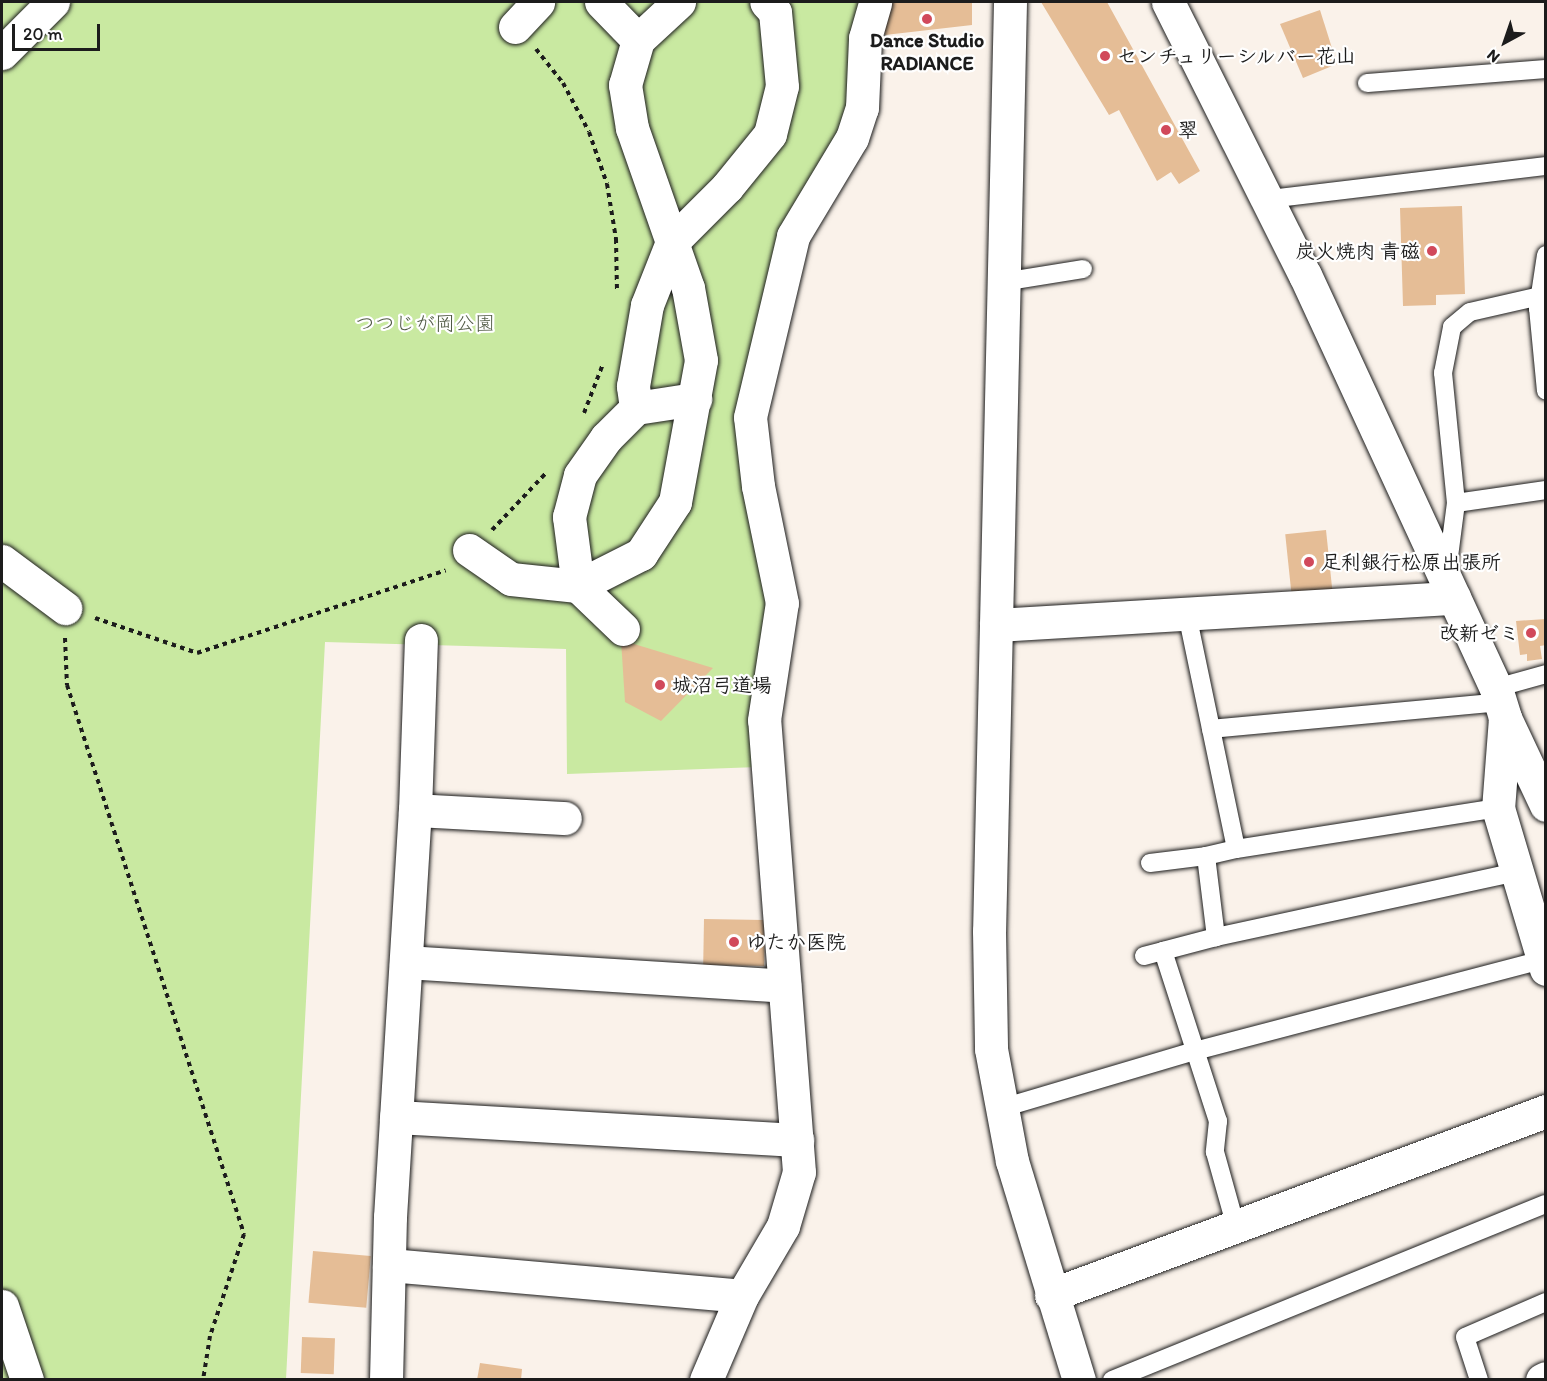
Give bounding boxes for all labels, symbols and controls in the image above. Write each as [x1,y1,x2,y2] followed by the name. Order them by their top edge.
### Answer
[15,12,104,50] scale bar
[920,12,934,26] marker: Dance Studio RADIANCE
[1475,12,1535,72] north arrow
[23,23,63,45] text: 20 m
[870,28,984,75] place label: Dance Studio RADIANCE
[1117,44,1357,68] place label: センチュリーシルバー花山
[1483,45,1503,67] text: N
[1098,49,1112,63] marker: センチュリーシルバー花山
[1178,118,1198,142] place label: 翠
[1159,123,1173,137] marker: 翠
[1296,239,1420,263] place label: 炭火焼肉 青磁
[1425,244,1439,258] marker: 炭火焼肉 青磁
[355,311,495,335] park label: つつじが岡公園
[1321,550,1501,574] place label: 足利銀行松原出張所
[1302,555,1316,569] marker: 足利銀行松原出張所
[1439,621,1519,645] place label: 改新ゼミ
[1524,626,1538,640] marker: 改新ゼミ
[672,673,772,697] place label: 城沼弓道場
[653,678,667,692] marker: 城沼弓道場
[746,930,846,954] place label: ゆたか医院
[727,935,741,949] marker: ゆたか医院

